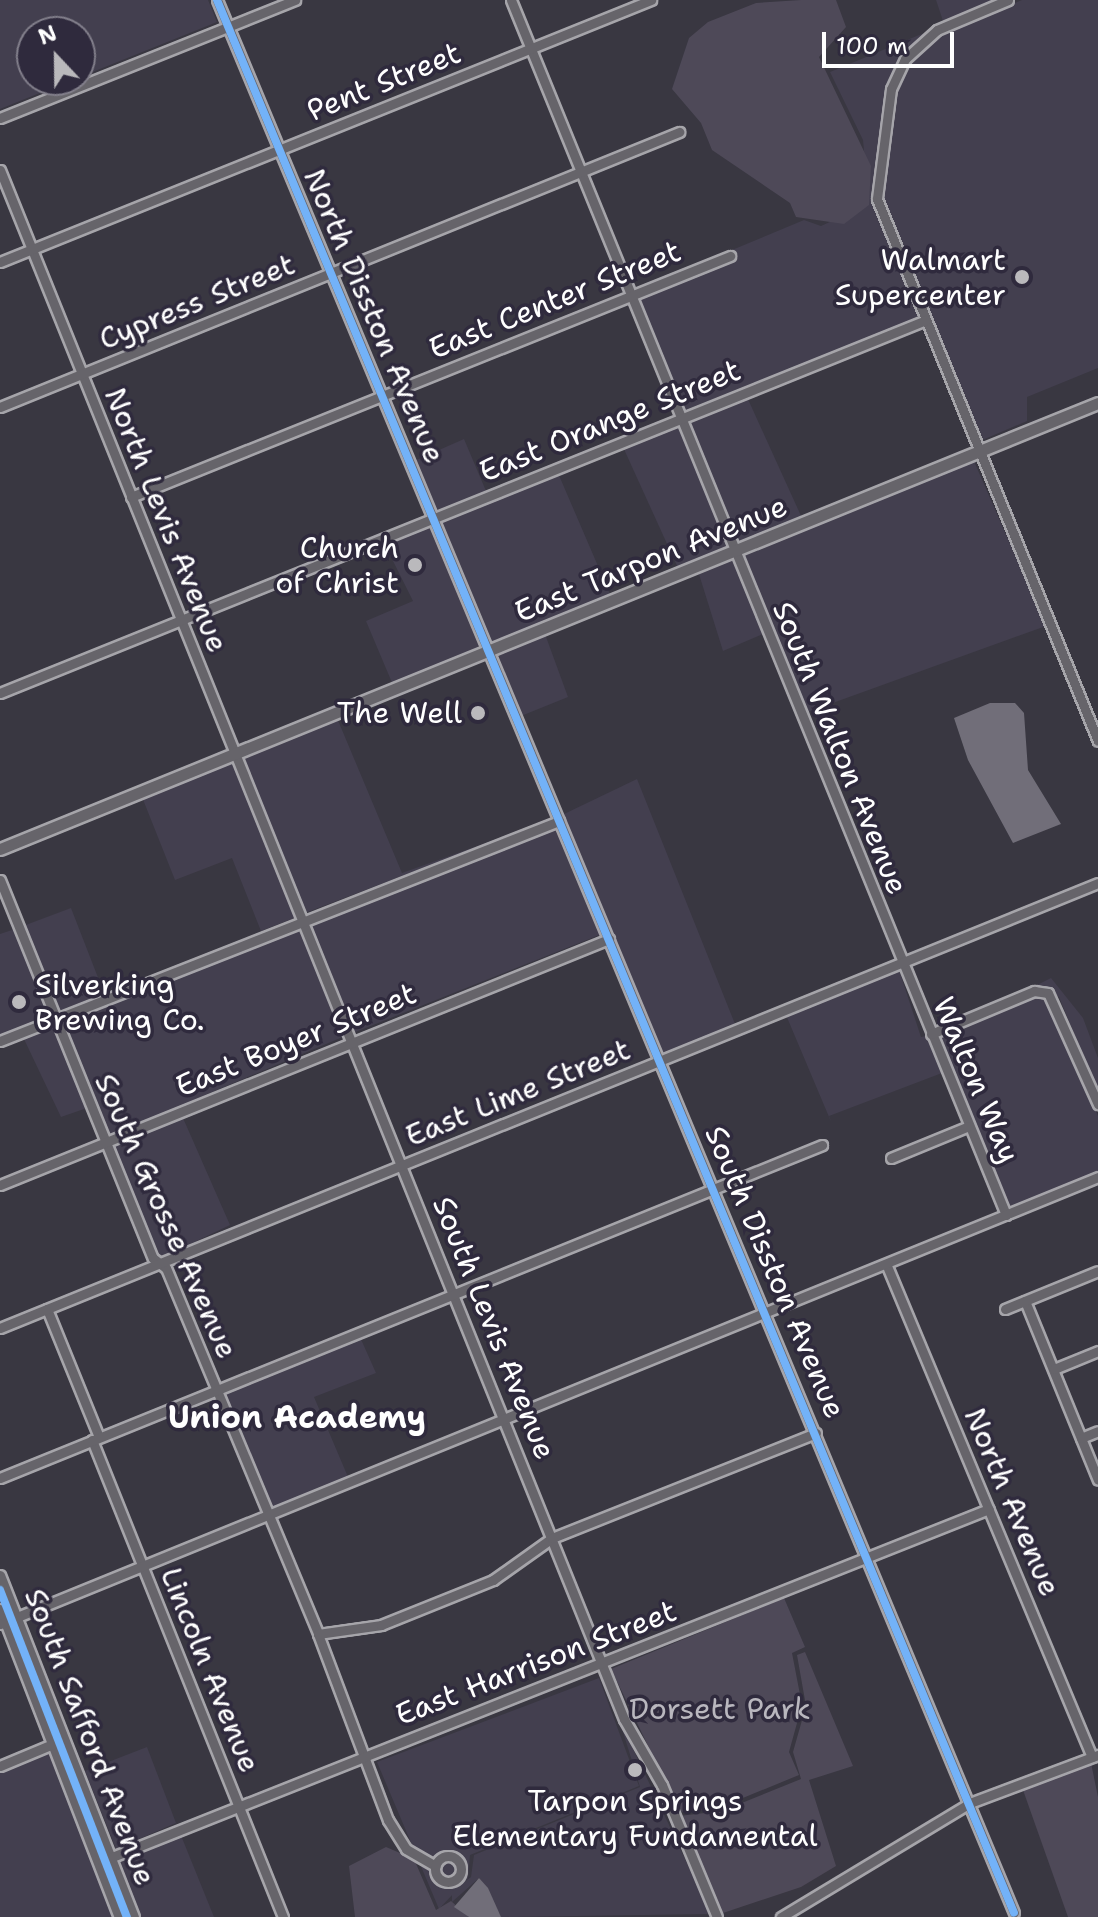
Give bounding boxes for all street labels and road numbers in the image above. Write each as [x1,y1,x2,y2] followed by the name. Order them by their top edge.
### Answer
[302,35,466,129] street label: Pent Street
[296,163,452,469] street label: North Disston Avenue
[424,233,686,367] street label: East Center Street
[94,246,300,358] street label: Cypress Street
[474,352,746,490] street label: East Orange Street
[96,382,236,658] street label: North Levis Avenue
[510,488,792,630] street label: East Tarpon Avenue
[765,596,915,900] street label: South Walton Avenue
[171,975,421,1105] street label: East Boyer Street
[925,992,1027,1168] street label: Walton Way
[400,1032,636,1154] street label: East Lime Street
[87,1068,245,1364] street label: South Grosse Avenue
[697,1120,853,1424] street label: South Disston Avenue
[425,1191,563,1465] street label: South Levis Avenue
[956,1402,1068,1602] street label: North Avenue
[153,1562,267,1778] street label: Lincoln Avenue
[17,1583,163,1891] street label: South Safford Avenue
[391,1593,681,1733] street label: East Harrison Street

